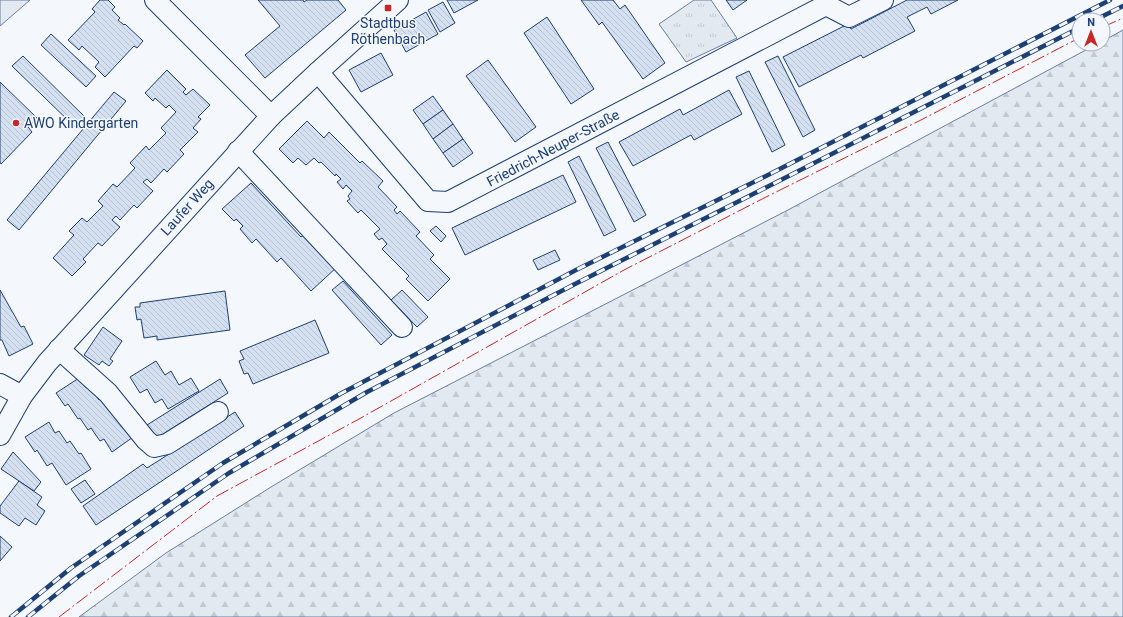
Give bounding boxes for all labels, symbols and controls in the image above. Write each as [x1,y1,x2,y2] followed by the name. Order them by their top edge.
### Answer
[383,3,393,13] marker: Stadtbus Röthenbach
[1071,12,1111,52] north arrow
[351,15,425,47] place label: Stadtbus Röthenbach
[1087,16,1095,29] text: N
[484,106,622,190] street label: Friedrich-Neuper-Straße
[24,115,138,131] place label: AWO Kindergarten
[11,118,21,128] marker: AWO Kindergarten
[157,175,217,239] street label: Laufer Weg

